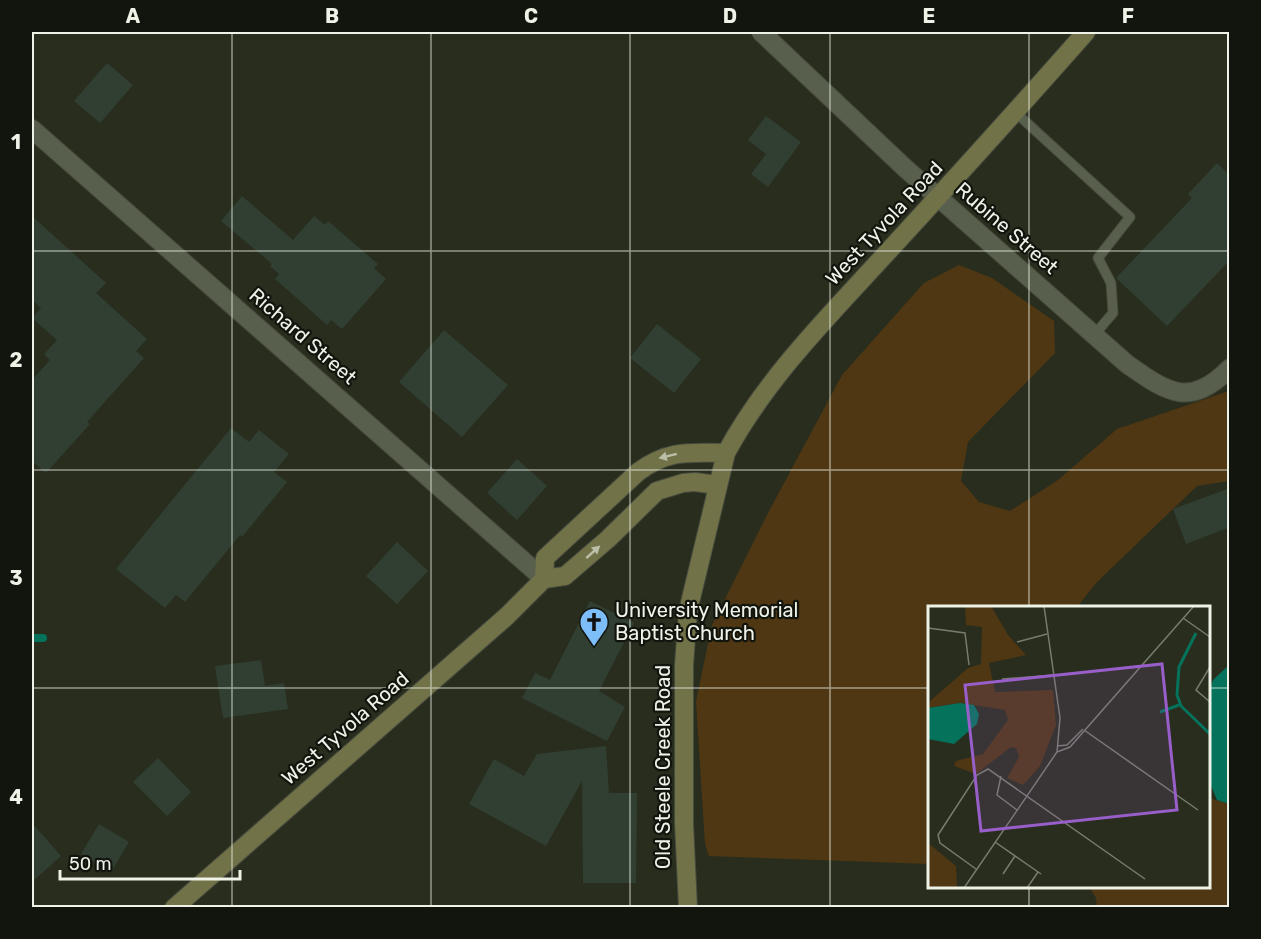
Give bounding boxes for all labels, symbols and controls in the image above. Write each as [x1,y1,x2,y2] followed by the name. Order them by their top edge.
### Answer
[126,4,141,28] text: A
[325,4,339,28] text: B
[524,4,538,28] text: C
[723,4,737,28] text: D
[923,4,935,28] text: E
[1122,4,1134,28] text: F
[11,130,21,154] text: 1
[820,156,948,290] street label: West Tyvola Road
[951,177,1063,279] street label: Rubine Street
[244,283,362,389] street label: Richard Street
[10,348,23,372] text: 2
[659,452,678,462] one-way arrow
[585,546,600,559] one-way arrow
[9,566,23,590] text: 3
[615,598,798,645] place label: University Memorial Baptist Church
[578,606,610,648] church icon: University Memorial Baptist Church
[928,606,1210,888] inset map
[651,665,675,869] street label: Old Steele Creek Road
[277,666,413,790] street label: West Tyvola Road
[9,785,23,809] text: 4
[60,843,240,881] scale bar
[69,853,112,875] text: 50 m

